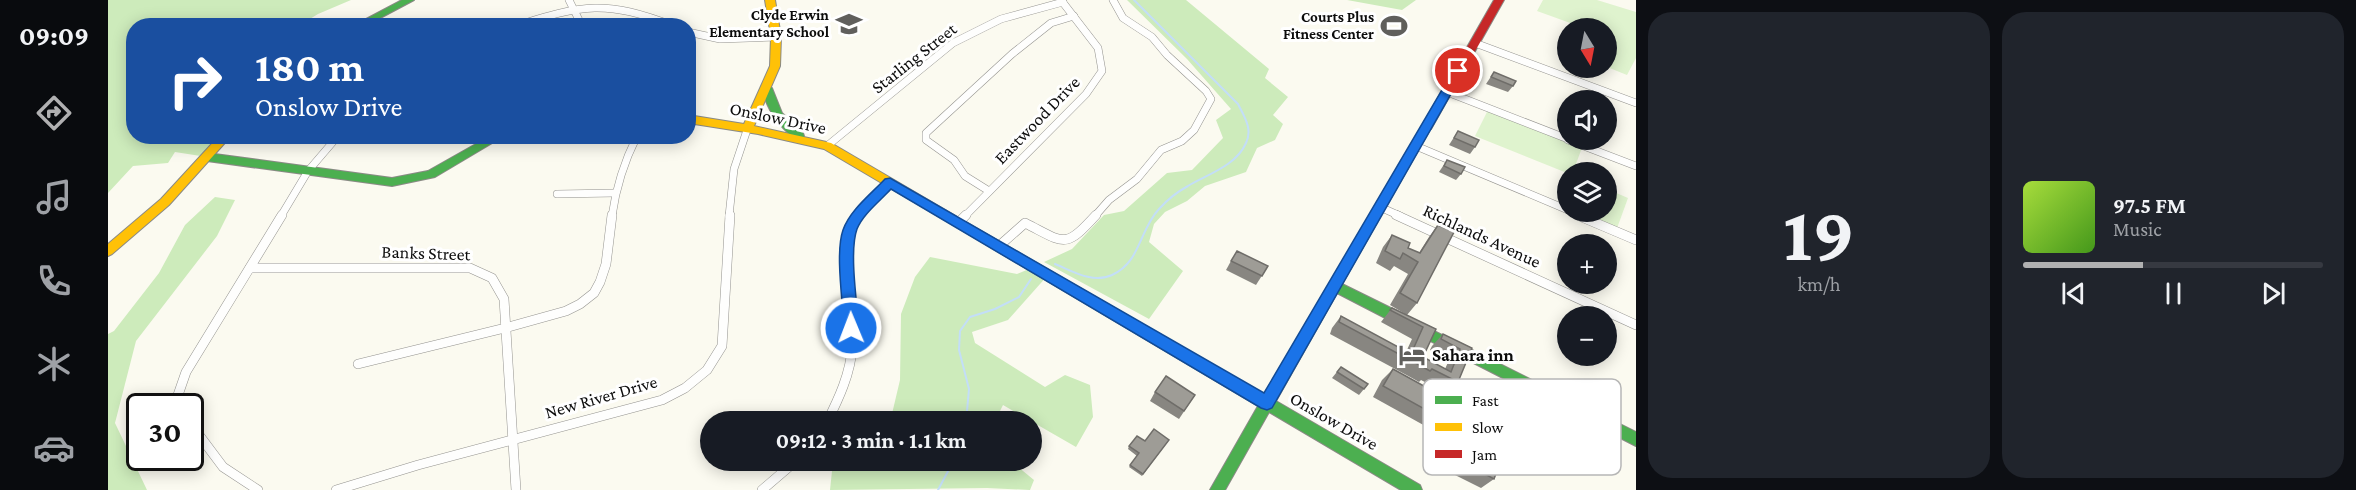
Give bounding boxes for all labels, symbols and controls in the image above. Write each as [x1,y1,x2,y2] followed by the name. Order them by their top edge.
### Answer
[709,7,830,40] place label: Clyde Erwin Elementary School
[834,9,864,39] school or university icon: Clyde Erwin Elementary School
[1283,9,1374,42] place label: Courts Plus Fitness Center
[1379,11,1409,41] sports icon: Courts Plus Fitness Center
[868,18,961,97] street label: Starling Street
[1557,18,1617,78] north arrow
[1557,18,1617,366] map controls
[19,21,89,51] text: 09:09
[156,42,234,120] icon: right
[255,43,364,90] text: 180 m
[1432,45,1483,96] pin
[1441,54,1474,87] icon: arrive
[990,72,1084,168] street label: Eastwood Drive
[1557,90,1617,150] button: sound
[33,92,75,134] icon: directions
[255,92,402,122] text: Onslow Drive
[728,98,828,138] street label: Onslow Drive
[1557,162,1617,222] button: layers
[33,176,75,218] icon: music
[1783,190,1855,277] text: 19
[2113,193,2186,218] text: 97.5 FM
[1420,200,1544,272] street label: Richlands Avenue
[2113,218,2162,240] text: Music
[1557,234,1617,294] button: +
[381,241,472,265] street label: Banks Street
[33,260,75,302] icon: phone
[1797,273,1841,295] text: km/h
[2057,277,2090,310] icon: previous
[2157,277,2190,310] icon: pause
[2257,277,2290,310] icon: next
[819,296,883,360] position arrow
[1557,306,1617,366] button: −
[1397,340,1427,370] hotel icon: Sahara inn
[33,343,75,385] icon: climate
[1432,345,1515,365] place label: Sahara inn
[543,371,660,423] street label: New River Drive
[1423,379,1621,475] legend
[1286,388,1382,454] street label: Onslow Drive
[1472,392,1499,409] text: Fast
[126,393,204,471] speed limit sign: 30
[1472,419,1504,436] text: Slow
[33,427,75,469] icon: car
[776,428,966,453] text: 09:12 · 3 min · 1.1 km
[1470,446,1497,464] text: Jam

